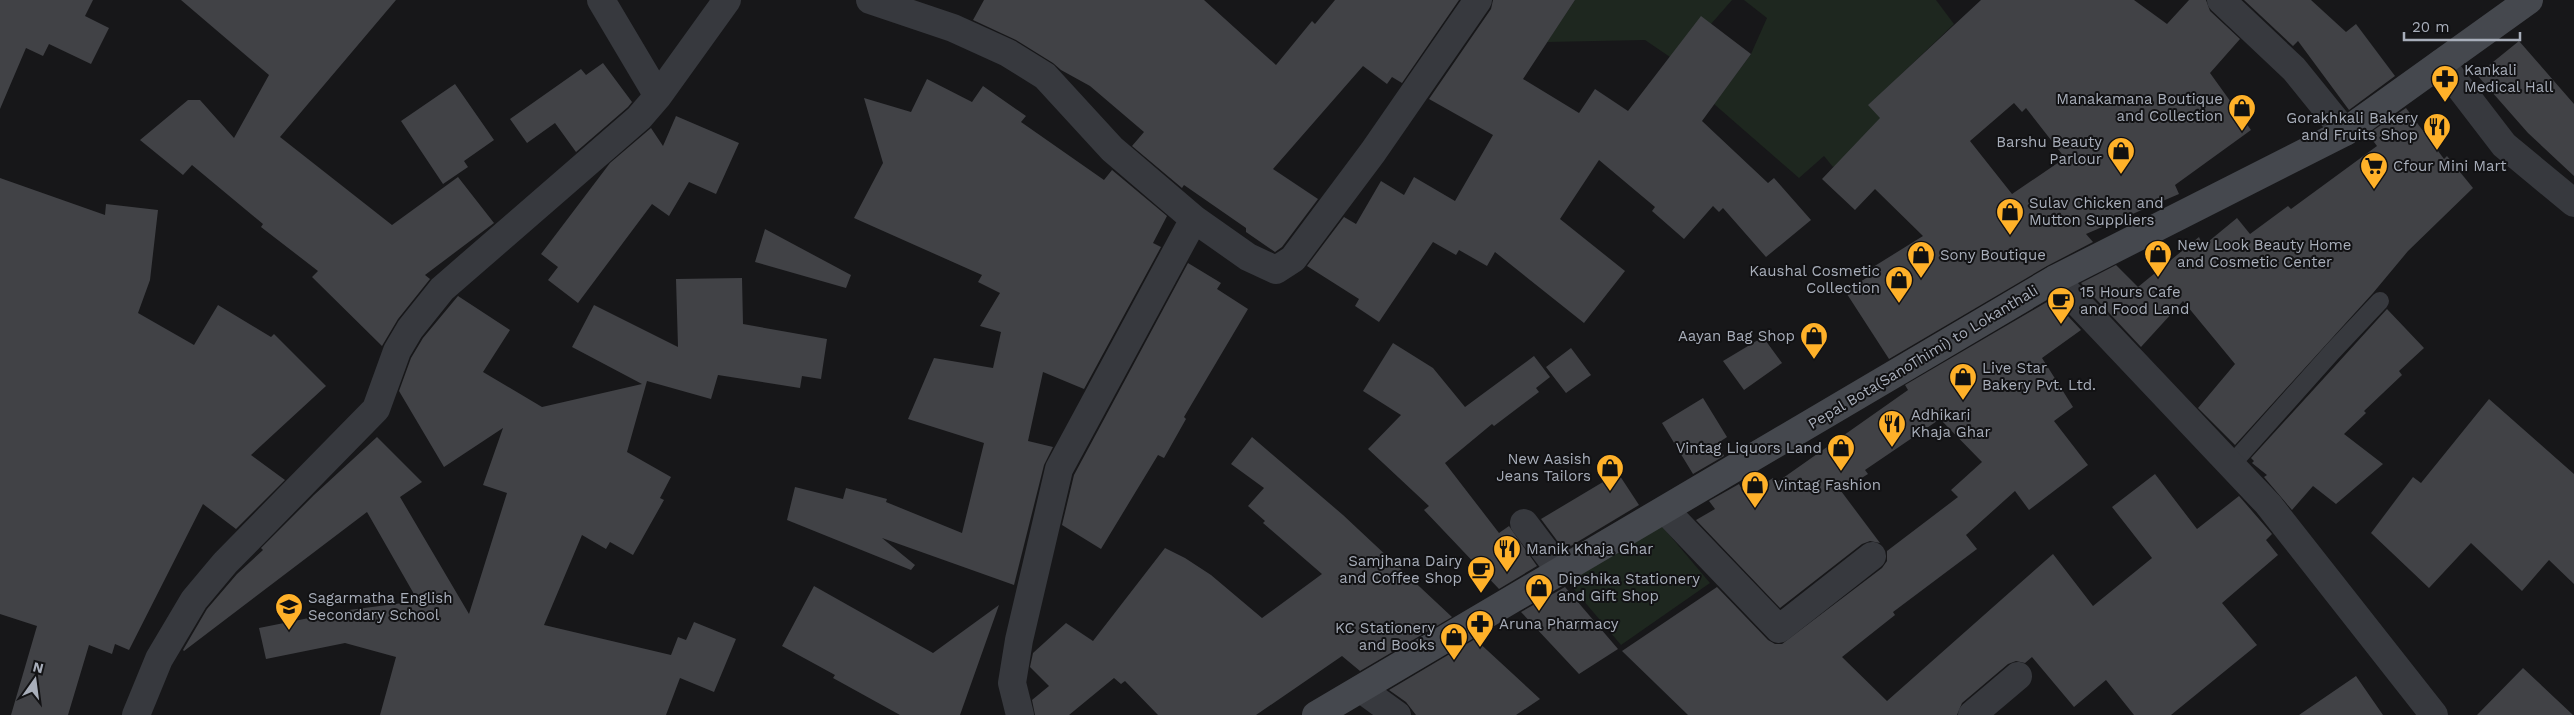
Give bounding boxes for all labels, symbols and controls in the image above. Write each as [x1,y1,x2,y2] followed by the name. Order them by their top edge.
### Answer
[2404,10,2520,42] scale bar
[2412,18,2450,36] text: 20 m
[2464,61,2554,96] place label: Kankali Medical Hall
[2430,64,2460,103] pharmacy icon: Kankali Medical Hall
[2056,90,2223,125] place label: Manakamana Boutique and Collection
[2227,93,2257,132] shop icon: Manakamana Boutique and Collection
[2286,109,2418,144] place label: Gorakhkali Bakery and Fruits Shop
[2422,112,2452,151] restaurant icon: Gorakhkali Bakery and Fruits Shop
[1996,133,2102,168] place label: Barshu Beauty Parlour
[2106,136,2136,175] shop icon: Barshu Beauty Parlour
[2359,151,2389,190] supermarket icon: Cfour Mini Mart
[2393,157,2507,175] place label: Cfour Mini Mart
[2029,194,2164,229] place label: Sulav Chicken and Mutton Suppliers
[1995,197,2025,236] shop icon: Sulav Chicken and Mutton Suppliers
[2177,236,2352,271] place label: New Look Beauty Home and Cosmetic Center
[2143,239,2173,278] shop icon: New Look Beauty Home and Cosmetic Center
[1906,240,1936,279] shop icon: Sony Boutique
[1940,246,2046,264] place label: Sony Boutique
[1749,262,1880,297] place label: Kaushal Cosmetic Collection
[1884,265,1914,304] shop icon: Kaushal Cosmetic Collection
[1805,281,2041,433] street label: Pepal Bota(SanoThimi) to Lokanthali
[2080,283,2189,318] place label: 15 Hours Cafe and Food Land
[2046,286,2076,325] cafe icon: 15 Hours Cafe and Food Land
[1799,321,1829,360] shop icon: Aayan Bag Shop
[1678,327,1795,345] place label: Aayan Bag Shop
[1982,359,2096,394] place label: Live Star Bakery Pvt. Ltd.
[1948,362,1978,401] shop icon: Live Star Bakery Pvt. Ltd.
[1911,406,1991,441] place label: Adhikari Khaja Ghar
[1877,409,1907,448] restaurant icon: Adhikari Khaja Ghar
[1826,433,1856,472] shop icon: Vintag Liquors Land
[1676,439,1822,457] place label: Vintag Liquors Land
[1496,450,1591,485] place label: New Aasish Jeans Tailors
[1595,453,1625,492] shop icon: New Aasish Jeans Tailors
[1740,470,1770,509] shop icon: Vintag Fashion
[1774,476,1881,494] place label: Vintag Fashion
[1492,534,1522,573] restaurant icon: Manik Khaja Ghar
[1526,540,1653,558] place label: Manik Khaja Ghar
[1339,552,1462,587] place label: Samjhana Dairy and Coffee Shop
[1466,555,1496,594] cafe icon: Samjhana Dairy and Coffee Shop
[1558,570,1700,605] place label: Dipshika Stationery and Gift Shop
[1524,573,1554,612] shop icon: Dipshika Stationery and Gift Shop
[308,589,452,624] place label: Sagarmatha English Secondary School
[274,592,304,631] school or university icon: Sagarmatha English Secondary School
[1465,609,1495,648] pharmacy icon: Aruna Pharmacy
[1499,615,1619,633] place label: Aruna Pharmacy
[1335,619,1435,654] place label: KC Stationery and Books
[1439,622,1469,661] shop icon: KC Stationery and Books
[10,655,60,705] north arrow
[31,658,45,676] text: N

